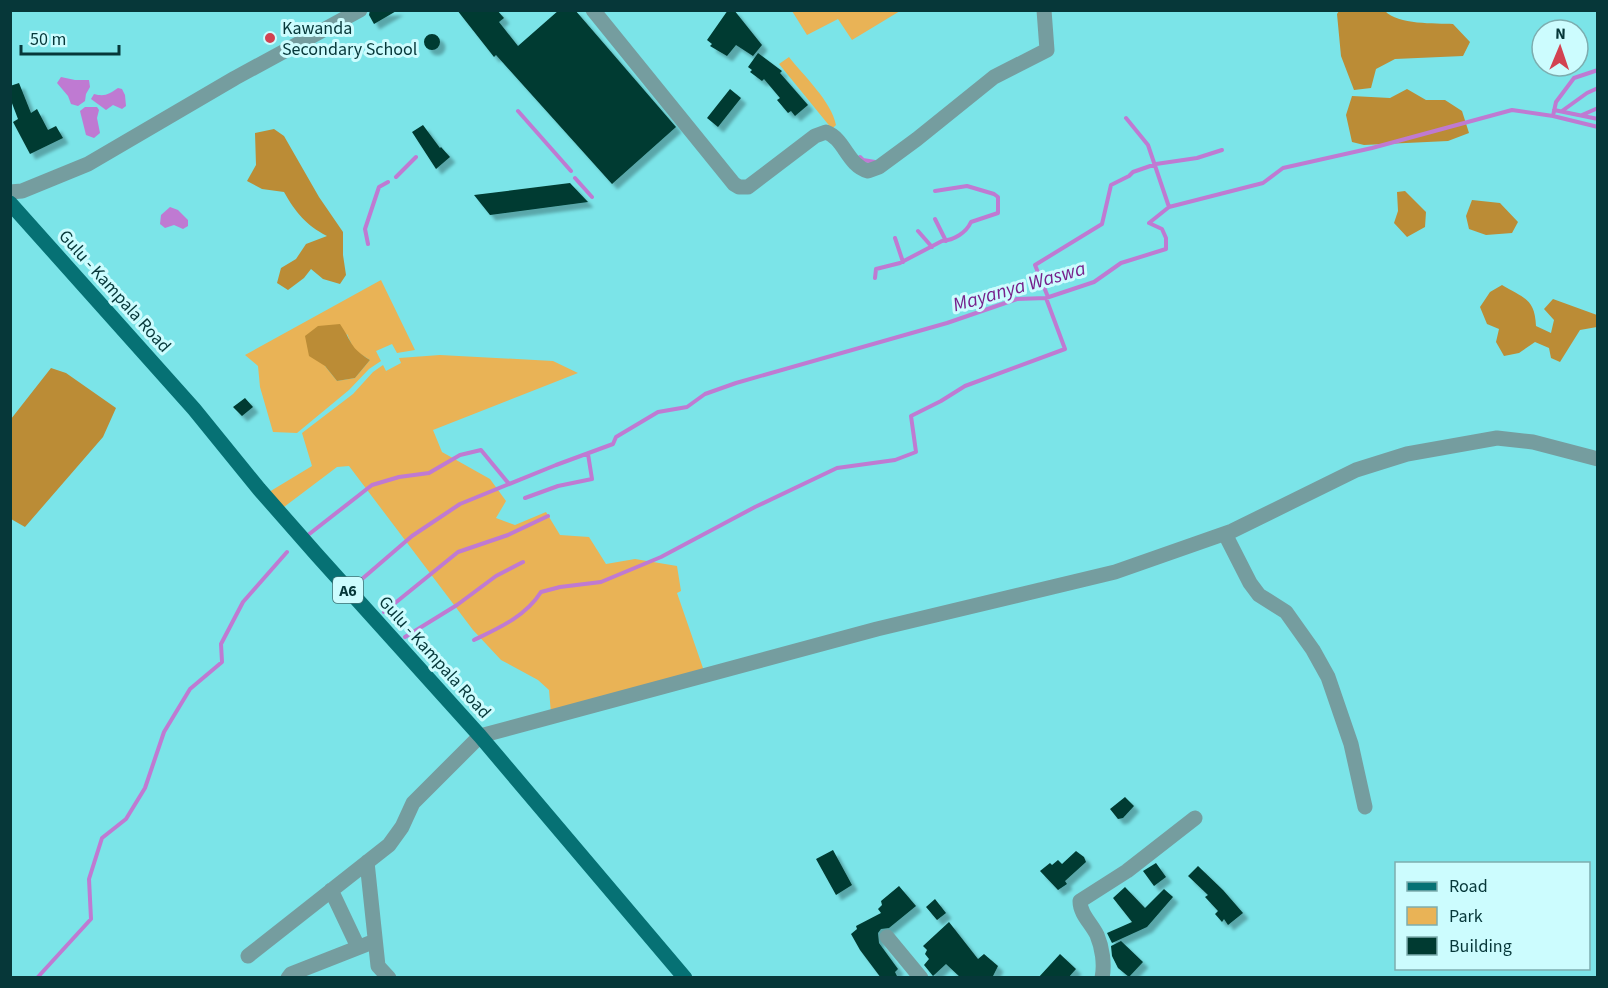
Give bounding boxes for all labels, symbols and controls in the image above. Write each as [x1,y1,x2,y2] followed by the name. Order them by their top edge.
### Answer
[282,16,417,62] place label: Kawanda Secondary School
[21,18,118,56] scale bar
[1530,18,1590,78] north arrow
[1555,23,1566,45] text: N
[30,27,66,52] text: 50 m
[263,31,277,45] marker: Kawanda Secondary School
[53,225,177,358] street label: Gulu - Kampala Road
[950,255,1089,319] water label: Mayanya Waswa
[333,577,363,603] road number: A6
[373,591,497,724] street label: Gulu - Kampala Road
[1395,862,1590,970] legend
[1449,874,1488,899] text: Road
[1449,904,1483,929] text: Park
[1449,934,1512,959] text: Building

